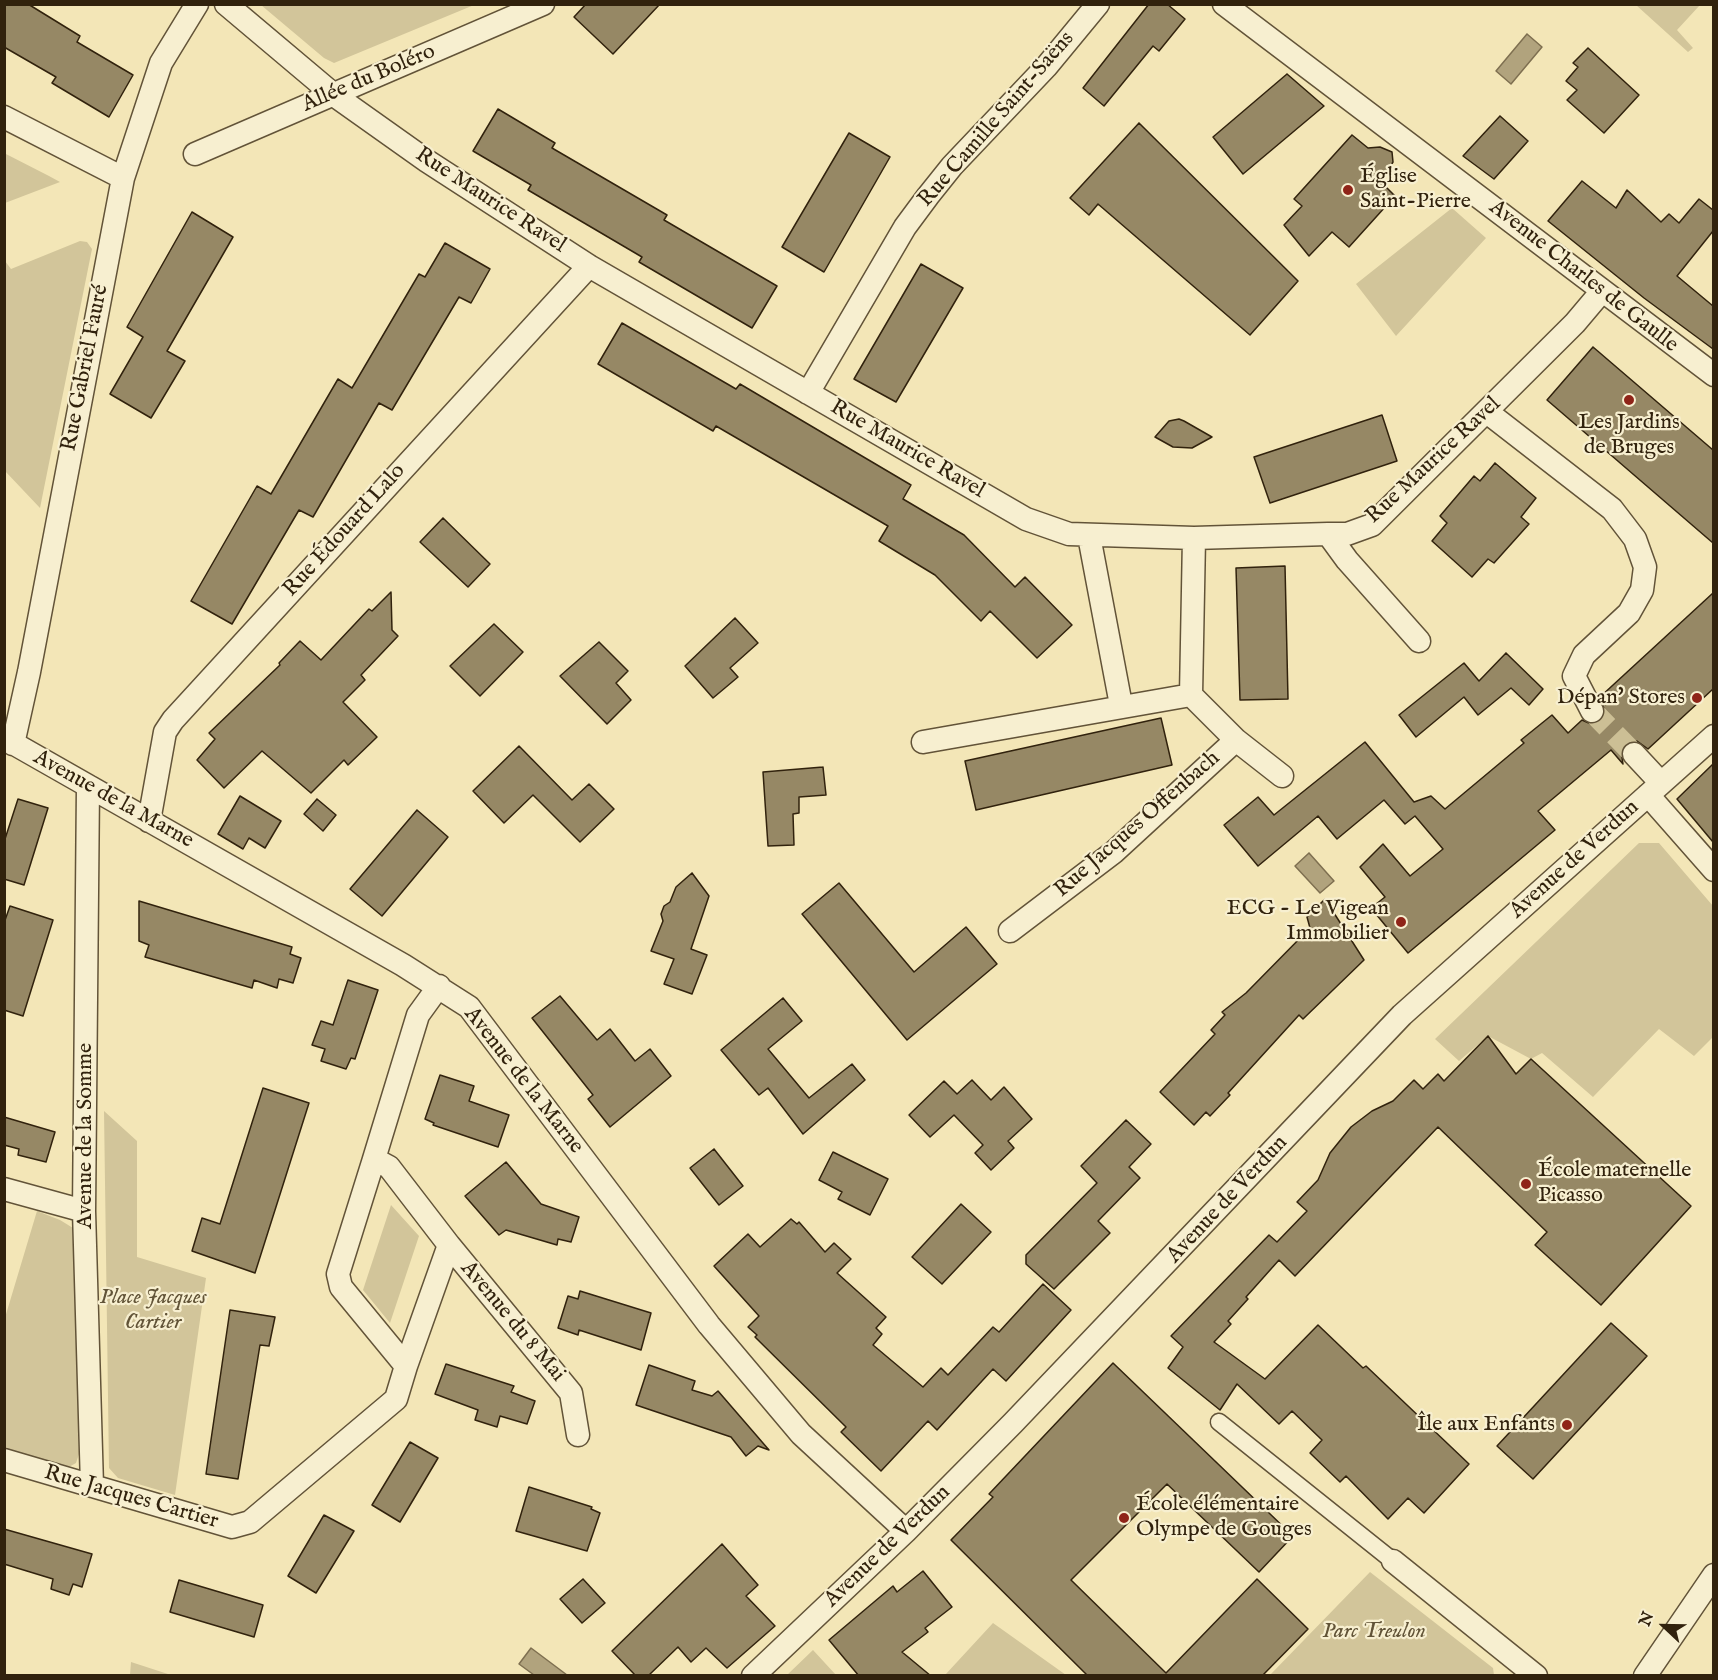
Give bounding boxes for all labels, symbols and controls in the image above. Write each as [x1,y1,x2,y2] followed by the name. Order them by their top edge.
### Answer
[913,27,1081,213] street label: Rue Camille Saint-Saëns
[298,39,440,119] street label: Allée du Boléro
[410,142,570,260] street label: Rue Maurice Ravel
[1360,164,1471,216] place label: Église Saint-Pierre
[1341,183,1355,197] marker: Église Saint-Pierre
[1483,195,1683,359] street label: Avenue Charles de Gaulle
[57,282,115,454] street label: Rue Gabriel Fauré
[1361,392,1507,530] street label: Rue Maurice Ravel
[1622,393,1636,407] marker: Les Jardins de Bruges
[825,395,989,505] street label: Rue Maurice Ravel
[1578,410,1680,462] place label: Les Jardins de Bruges
[278,459,412,603] street label: Rue Édouard Lalo
[1557,685,1685,711] place label: Dépan' Stores
[1690,691,1704,705] marker: Dépan' Stores
[28,745,198,855] street label: Avenue de la Marne
[1050,746,1226,904] street label: Rue Jacques Offenbach
[1505,795,1645,925] street label: Avenue de Verdun
[1226,896,1389,948] place label: ECG - Le Vigean Immobilier
[1394,915,1408,929] marker: ECG - Le Vigean Immobilier
[457,1002,589,1160] street label: Avenue de la Marne
[73,1043,99,1229] street label: Avenue de la Somme
[1162,1131,1294,1269] street label: Avenue de Verdun
[1538,1158,1691,1210] place label: École maternelle Picasso
[1519,1177,1533,1191] marker: École maternelle Picasso
[454,1256,570,1388] street label: Avenue du 8 Mai
[99,1285,207,1336] park label: Place Jacques Cartier
[1417,1412,1555,1438] place label: Île aux Enfants
[1560,1418,1574,1432] marker: Île aux Enfants
[41,1460,221,1536] street label: Rue Jacques Cartier
[820,1480,956,1614] street label: Avenue de Verdun
[1136,1492,1312,1544] place label: École élémentaire Olympe de Gouges
[1117,1511,1131,1525] marker: École élémentaire Olympe de Gouges
[1634,1596,1694,1656] north arrow
[1635,1609,1659,1629] text: N
[1322,1619,1426,1645] park label: Parc Treulon

